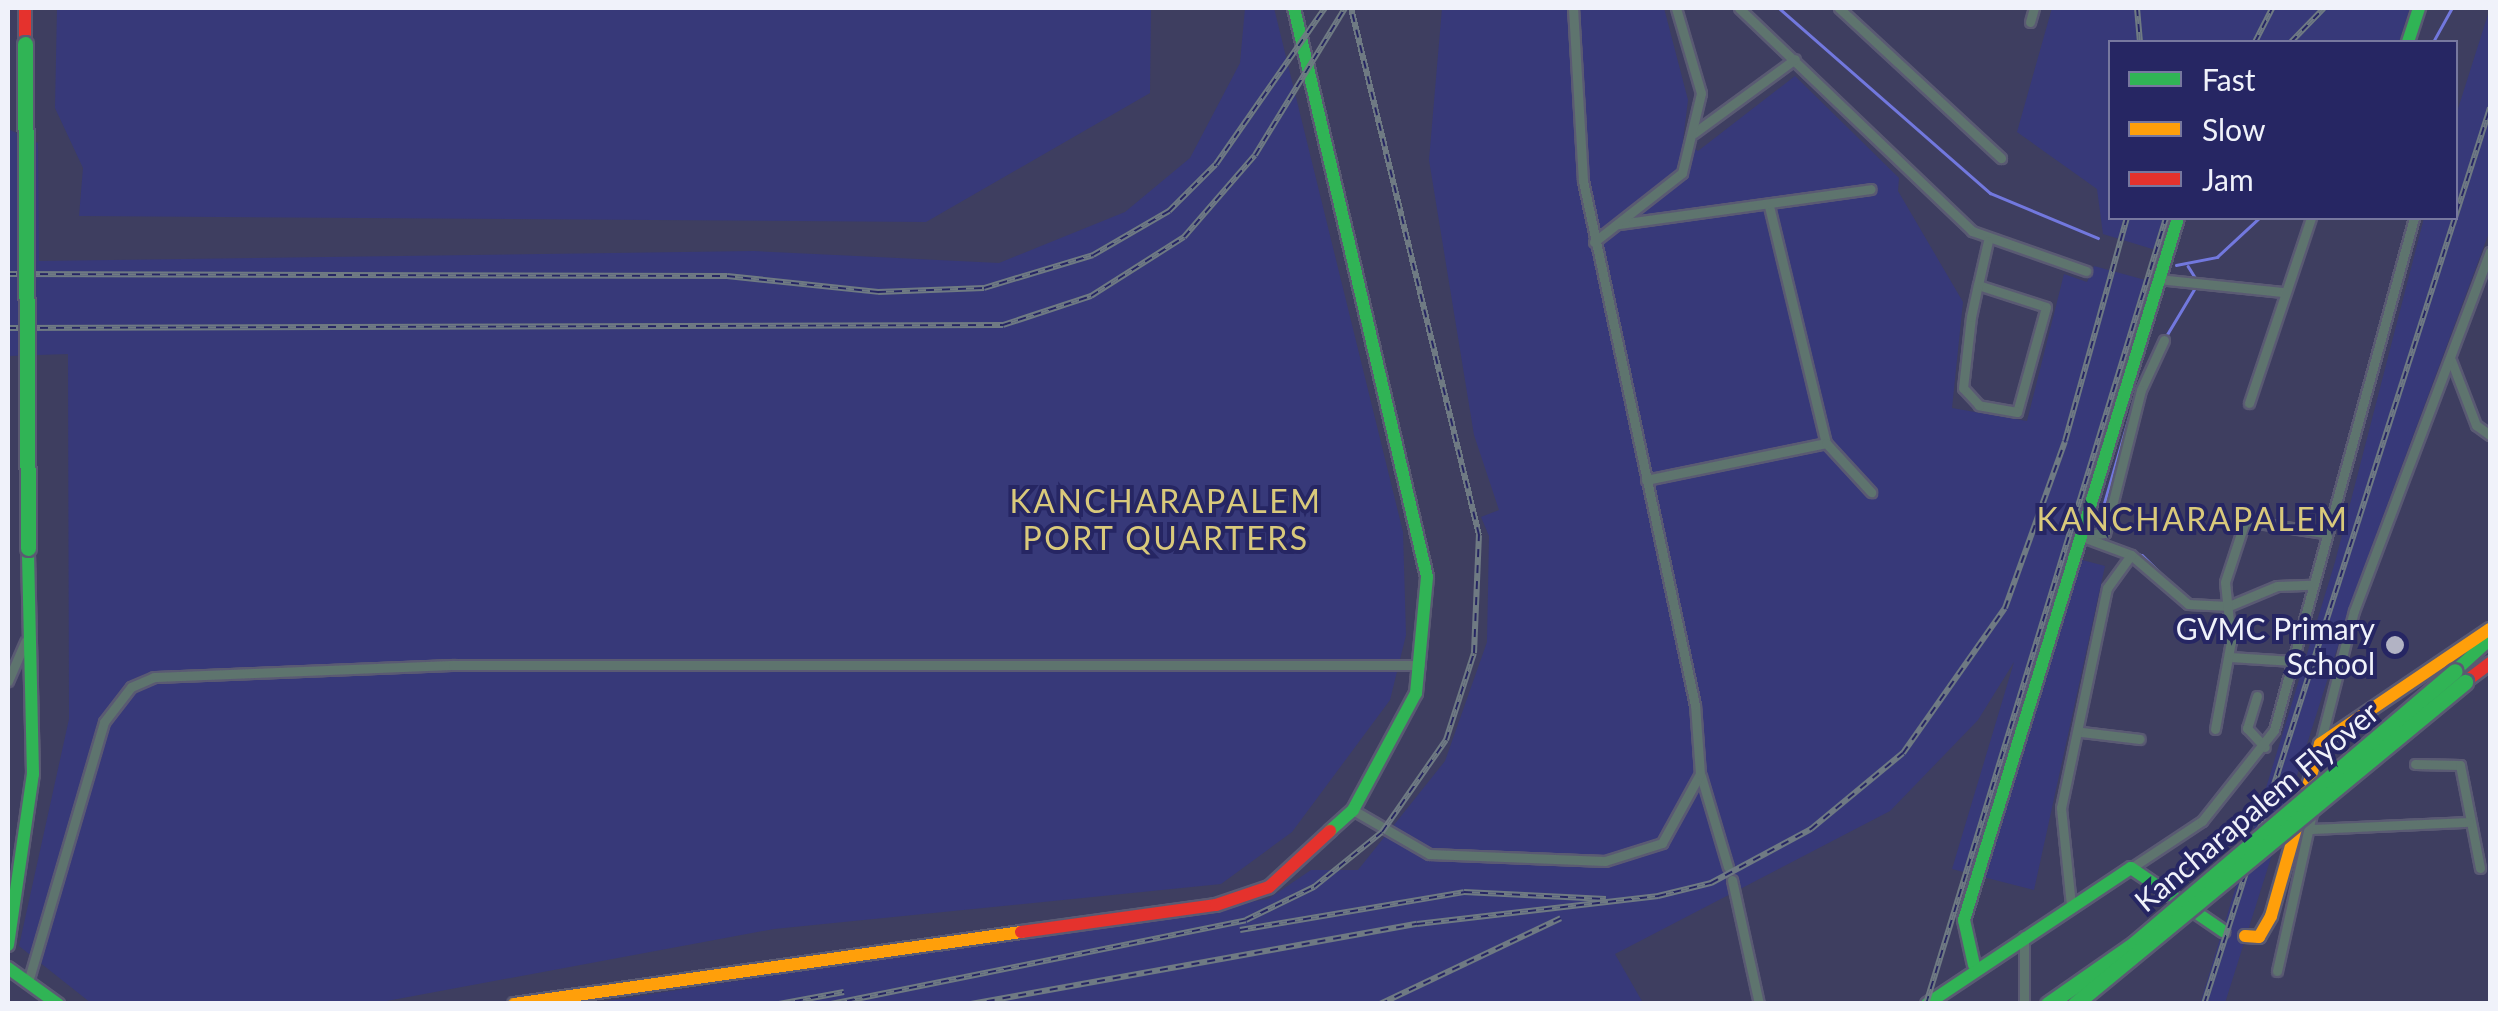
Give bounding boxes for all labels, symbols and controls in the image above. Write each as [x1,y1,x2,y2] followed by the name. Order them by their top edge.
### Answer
[2108,40,2458,220] legend
[2202,61,2256,97] text: Fast
[2202,111,2265,147] text: Slow
[2202,161,2254,197] text: Jam
[1010,483,1322,558] district label: KANCHARAPALEM PORT QUARTERS
[2037,500,2349,538] district label: KANCHARAPALEM
[2176,610,2375,680] place label: GVMC Primary School
[2384,634,2406,656] marker: GVMC Primary School
[2127,693,2385,919] street label: Kancharapalem Flyover

